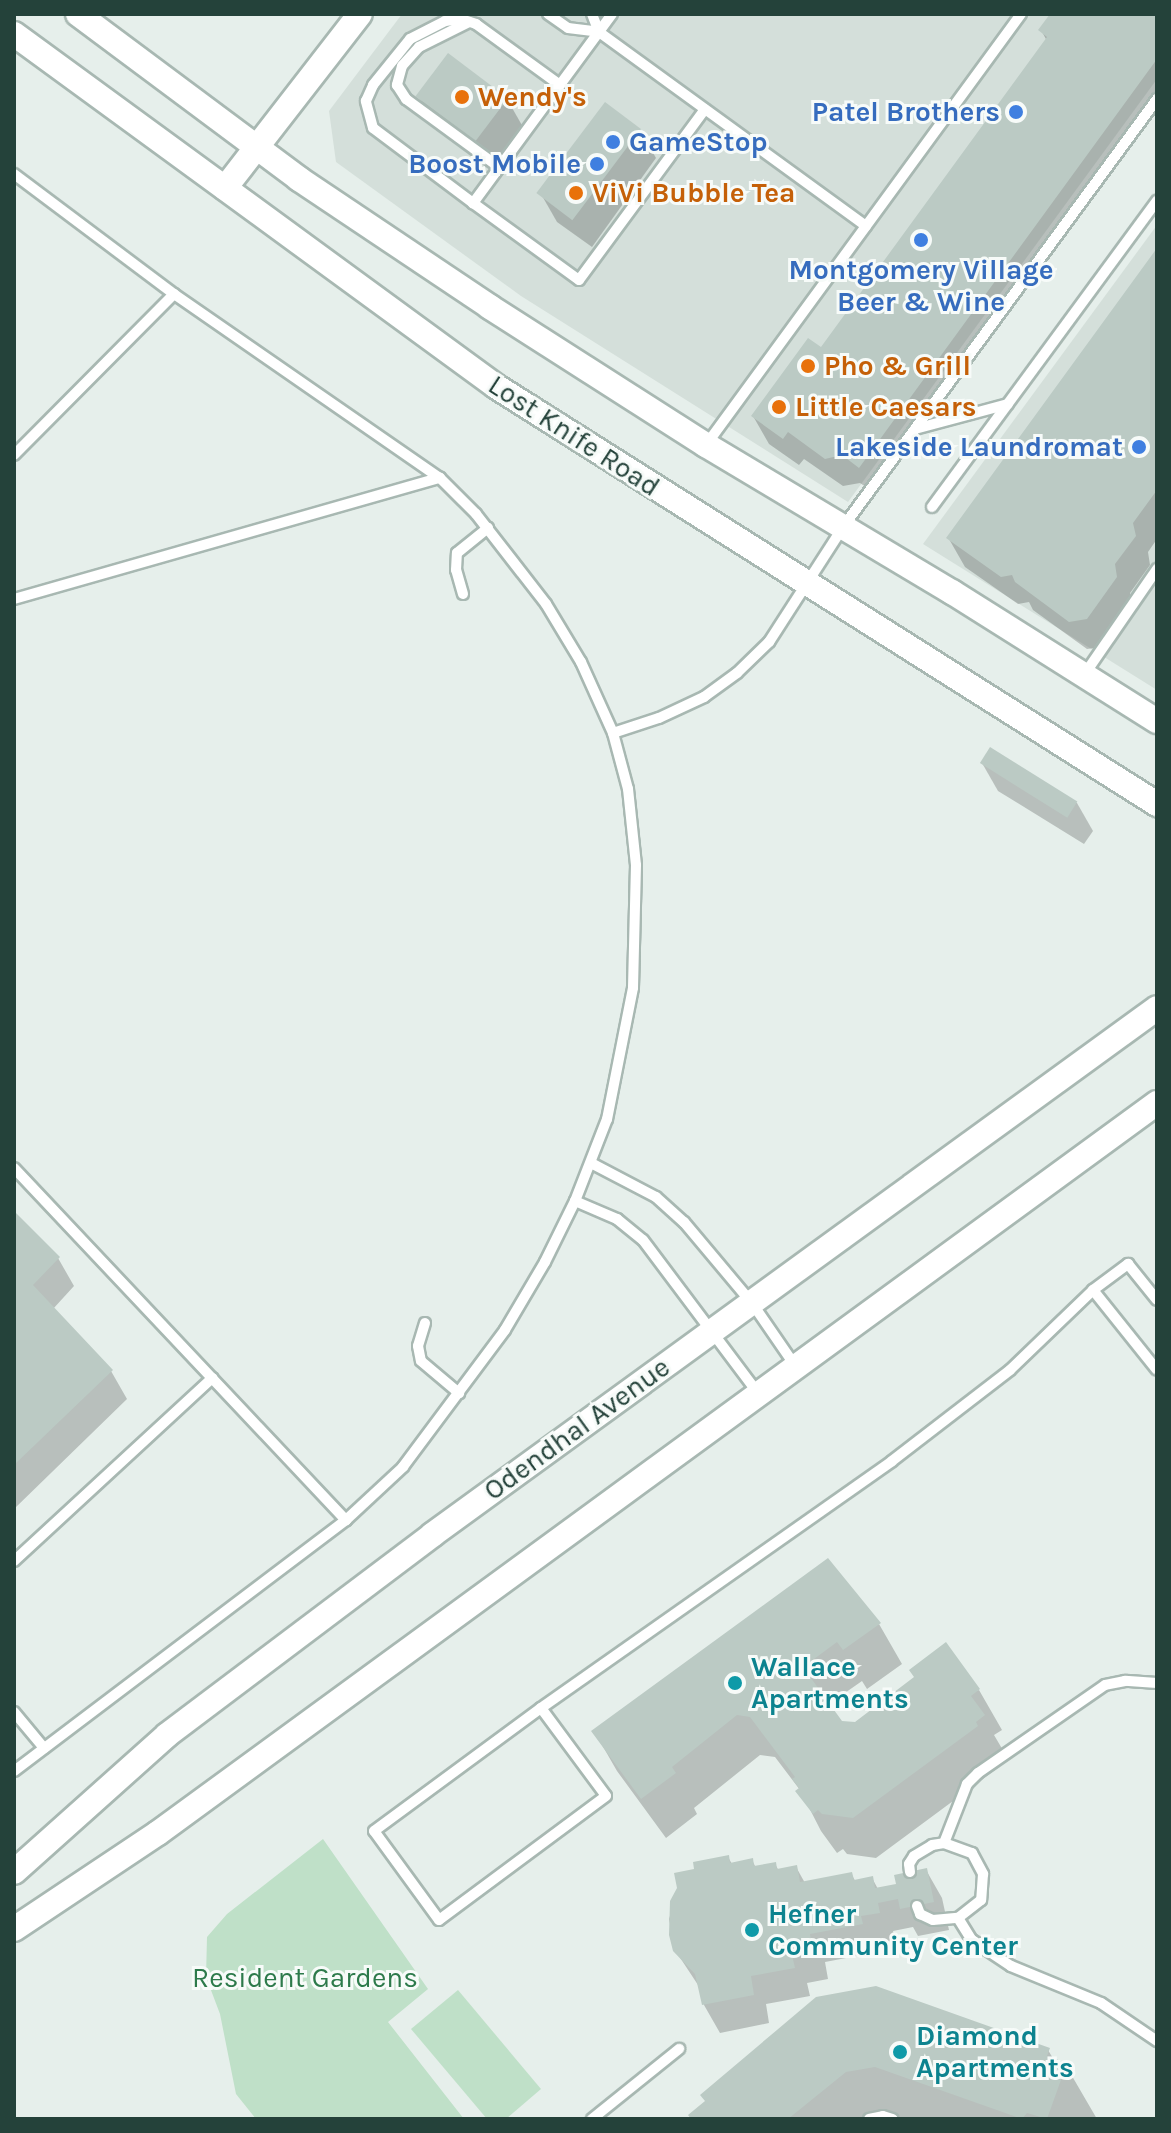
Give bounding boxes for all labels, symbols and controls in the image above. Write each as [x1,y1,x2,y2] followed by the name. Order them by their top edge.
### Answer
[478,80,587,114] place label: Wendy's
[453,88,471,106] marker: Wendy's
[812,95,1000,129] place label: Patel Brothers
[1007,103,1025,121] marker: Patel Brothers
[629,125,768,159] place label: GameStop
[604,133,622,151] marker: GameStop
[408,147,581,181] place label: Boost Mobile
[588,155,606,173] marker: Boost Mobile
[592,176,796,210] place label: ViVi Bubble Tea
[567,184,585,202] marker: ViVi Bubble Tea
[912,231,930,249] marker: Montgomery Village Beer & Wine
[788,253,1054,319] place label: Montgomery Village Beer & Wine
[824,349,971,383] place label: Pho & Grill
[799,357,817,375] marker: Pho & Grill
[482,368,666,504] street label: Lost Knife Road
[795,390,976,424] place label: Little Caesars
[770,398,788,416] marker: Little Caesars
[835,430,1123,464] place label: Lakeside Laundromat
[1130,438,1148,456] marker: Lakeside Laundromat
[478,1350,676,1508] street label: Odendhal Avenue
[751,1650,909,1716] place label: Wallace Apartments
[726,1674,744,1692] marker: Wallace Apartments
[768,1897,1018,1963] place label: Hefner Community Center
[743,1921,761,1939] marker: Hefner Community Center
[192,1961,418,1995] park label: Resident Gardens
[916,2019,1074,2085] place label: Diamond Apartments
[891,2043,909,2061] marker: Diamond Apartments

